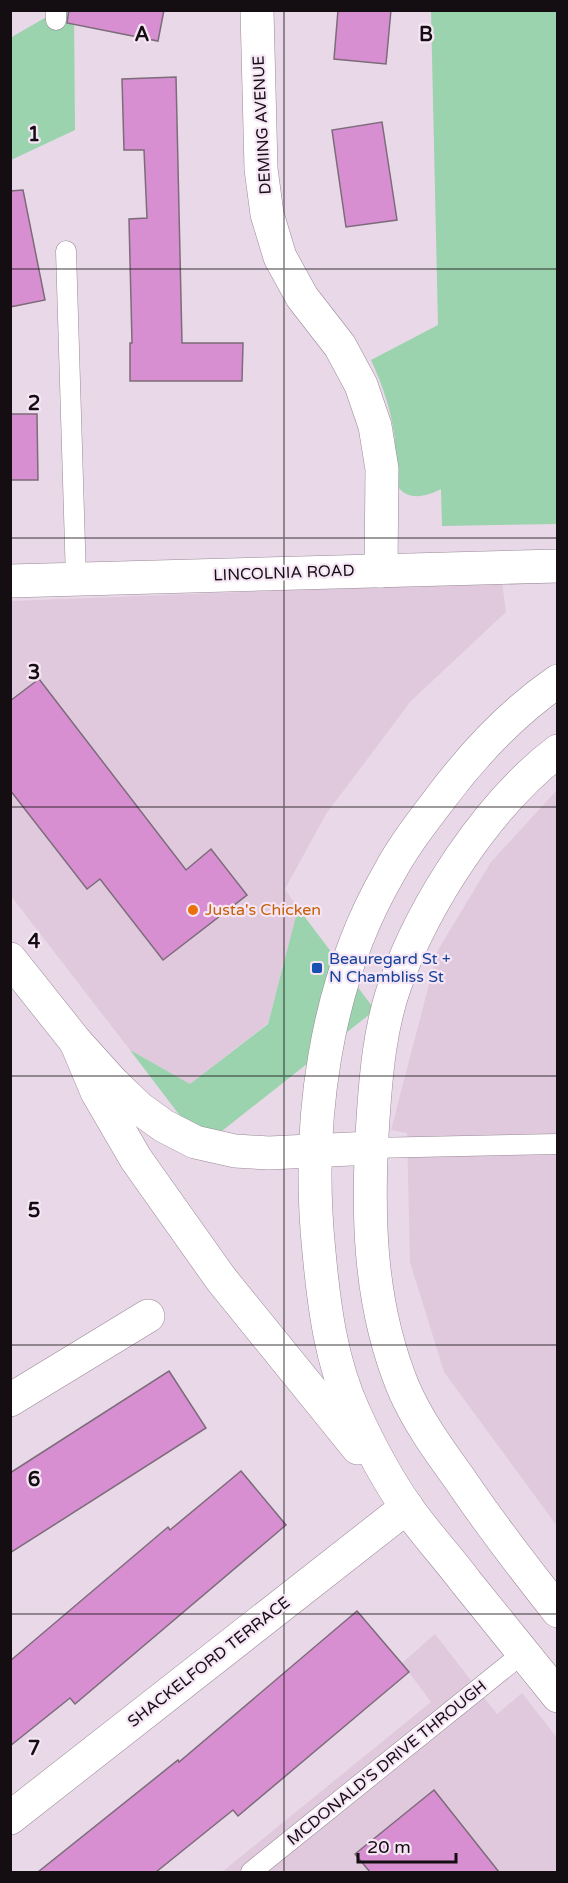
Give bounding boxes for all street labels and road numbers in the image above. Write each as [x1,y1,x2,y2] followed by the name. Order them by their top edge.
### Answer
[248,55,276,195] street label: DEMING AVENUE
[213,561,355,585] street label: LINCOLNIA ROAD
[124,1592,294,1732] street label: SHACKELFORD TERRACE
[283,1676,491,1850] street label: MCDONALD'S DRIVE THROUGH

